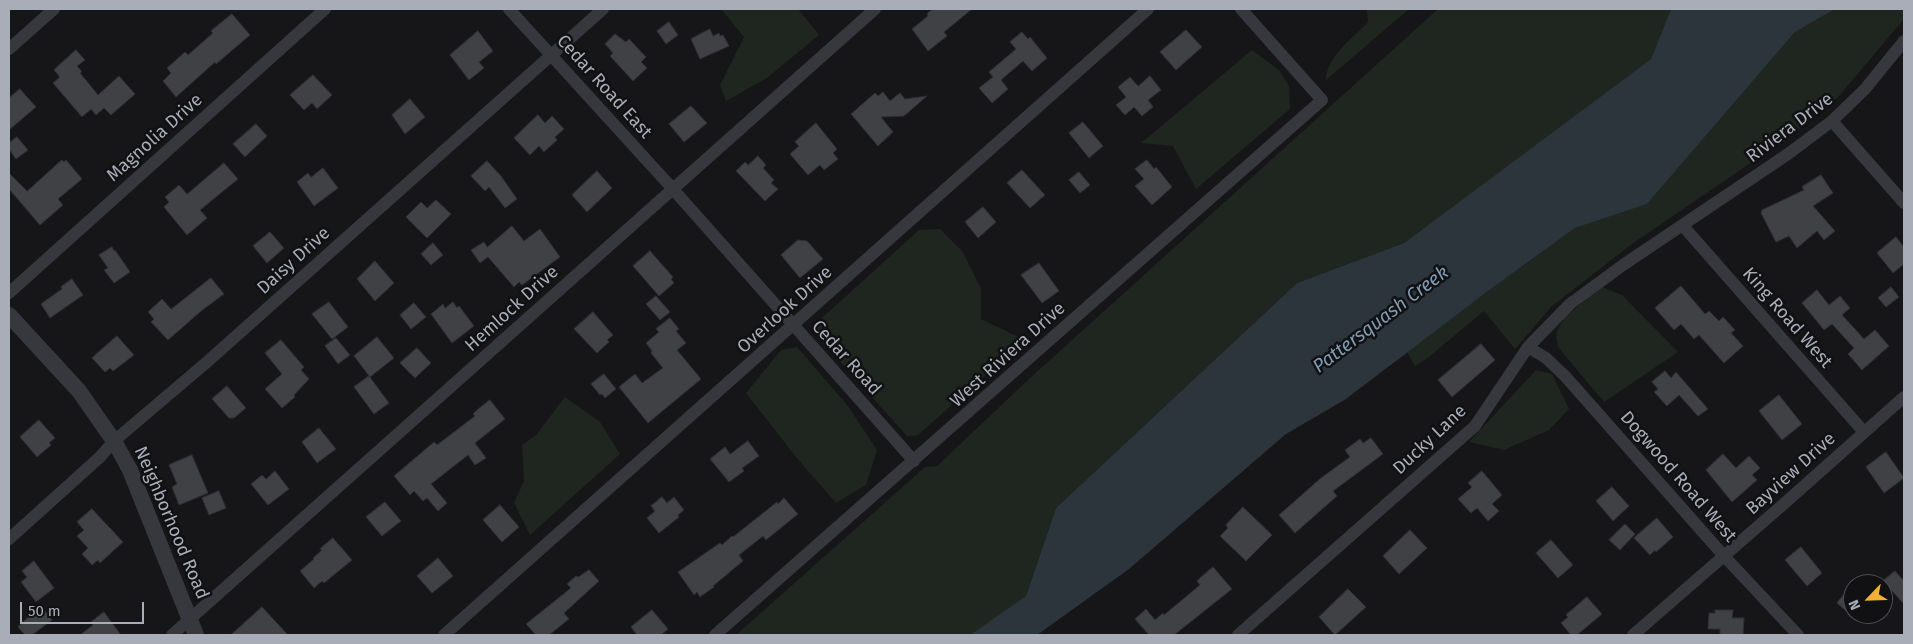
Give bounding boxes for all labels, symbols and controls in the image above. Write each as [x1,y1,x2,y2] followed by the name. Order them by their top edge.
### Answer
[552,31,656,143] street label: Cedar Road East
[1742,88,1838,168] street label: Riviera Drive
[103,89,207,187] street label: Magnolia Drive
[253,223,335,299] street label: Daisy Drive
[461,262,563,356] street label: Hemlock Drive
[733,262,837,358] street label: Overlook Drive
[1309,262,1453,378] water label: Pattersquash Creek
[1738,263,1836,373] street label: King Road West
[946,298,1070,412] street label: West Riviera Drive
[807,316,885,400] street label: Cedar Road
[1389,401,1471,479] street label: Ducky Lane
[1615,407,1741,547] street label: Dogwood Road West
[1742,428,1840,520] street label: Bayview Drive
[129,443,213,603] street label: Neighborhood Road
[1843,574,1893,624] north arrow
[22,592,146,624] scale bar
[1845,597,1864,613] text: N
[28,602,61,620] text: 50 m

